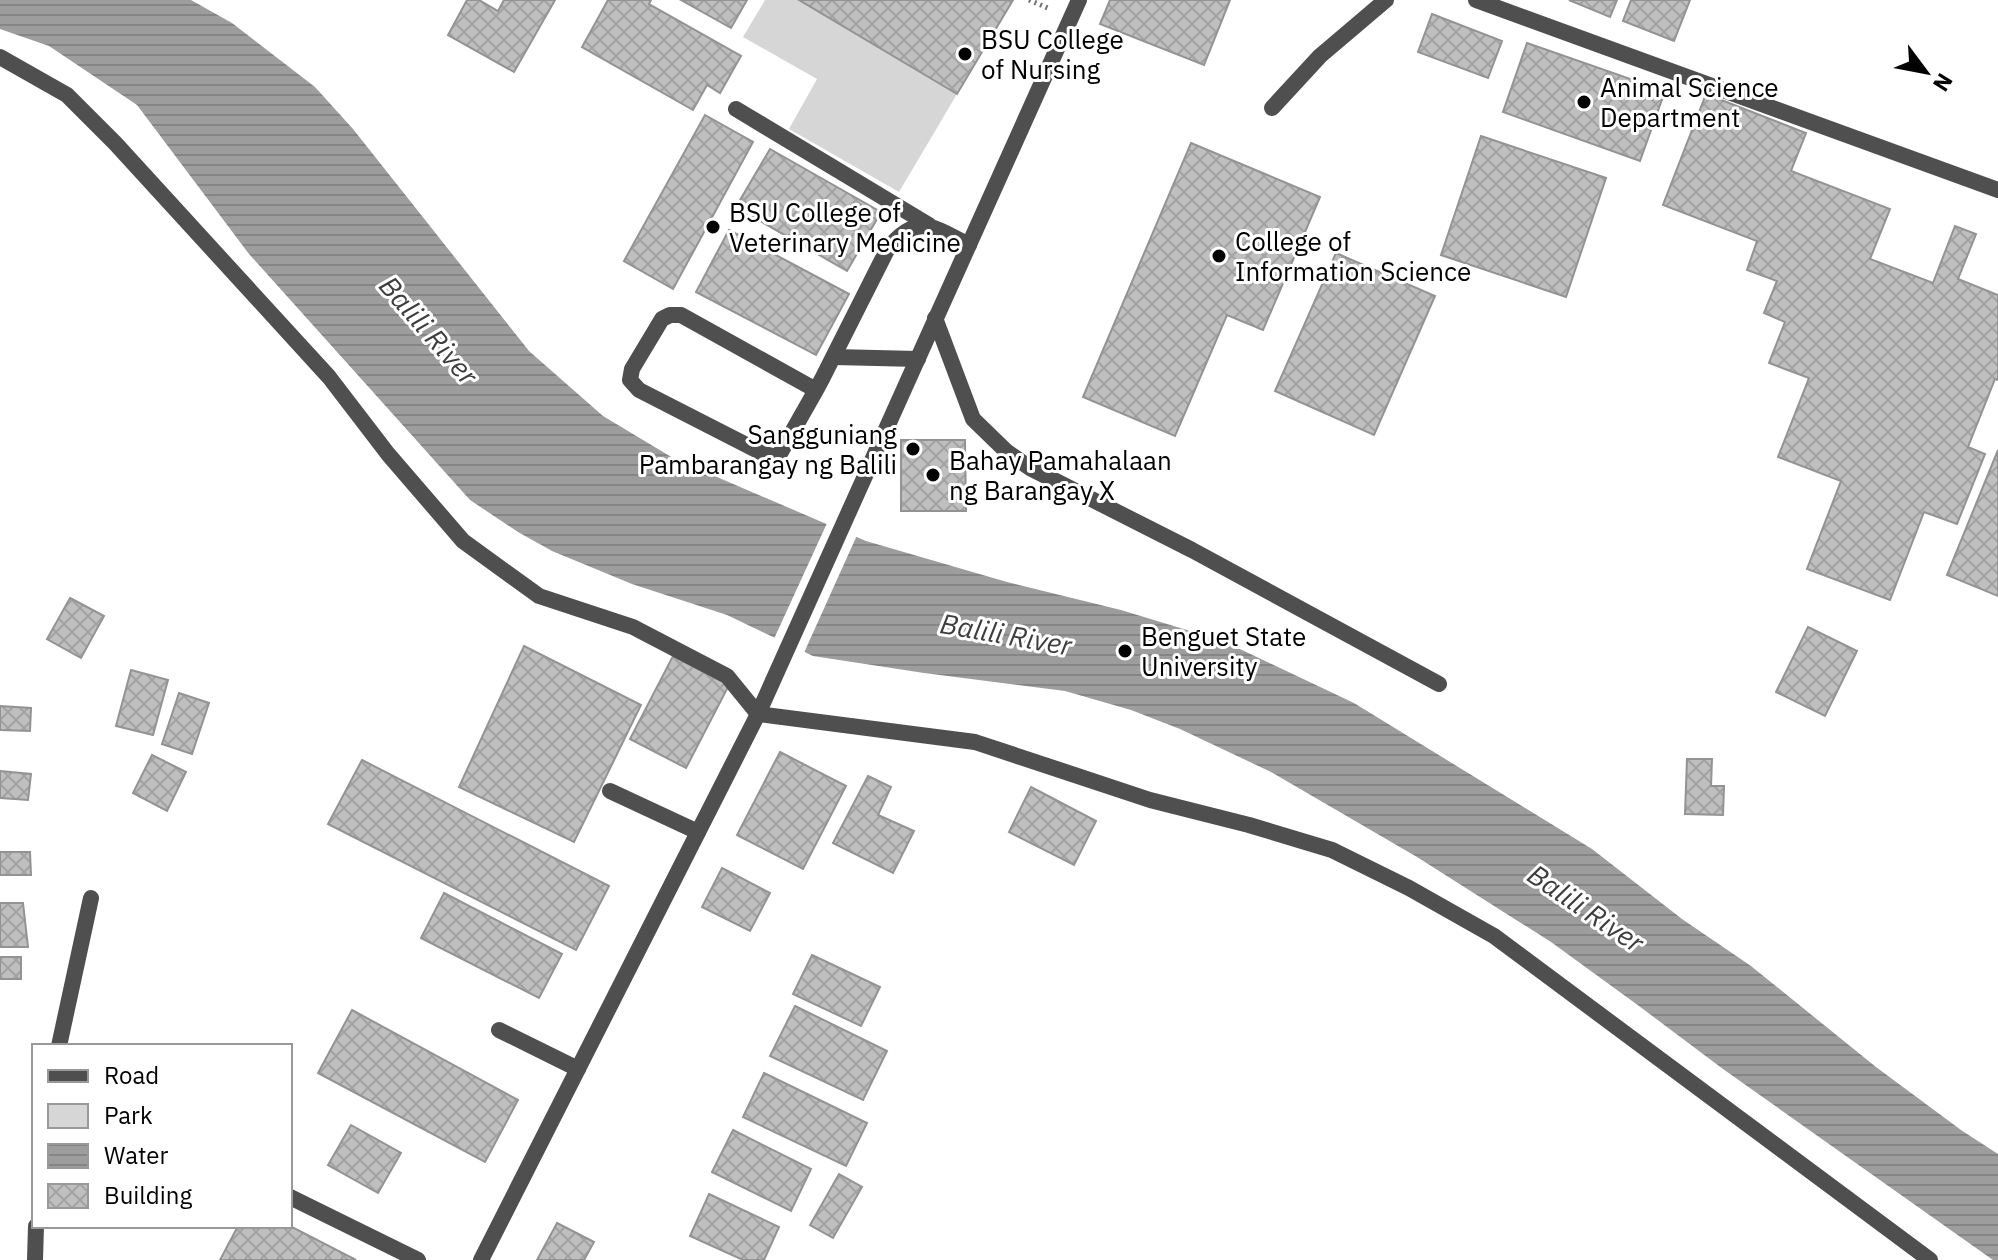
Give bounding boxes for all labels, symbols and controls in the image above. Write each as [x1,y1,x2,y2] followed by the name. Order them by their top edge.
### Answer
[981,22,1124,86] place label: BSU College of Nursing
[1886,32,1966,112] north arrow
[956,45,974,63] marker: BSU College of Nursing
[1927,68,1960,97] text: N
[1600,70,1779,134] place label: Animal Science Department
[1575,93,1593,111] marker: Animal Science Department
[729,195,961,259] place label: BSU College of Veterinary Medicine
[704,218,722,236] marker: BSU College of Veterinary Medicine
[1235,224,1471,288] place label: College of Information Science
[1210,247,1228,265] marker: College of Information Science
[372,268,487,393] water label: Balili River
[639,417,897,481] place label: Sangguniang Pambarangay ng Balili
[904,440,922,458] marker: Sangguniang Pambarangay ng Balili
[949,443,1172,507] place label: Bahay Pamahalaan ng Barangay X
[924,466,942,484] marker: Bahay Pamahalaan ng Barangay X
[937,604,1075,664] water label: Balili River
[1141,619,1306,683] place label: Benguet State University
[1116,642,1134,660] marker: Benguet State University
[1521,856,1652,961] water label: Balili River
[32,1044,292,1228] legend
[104,1059,159,1091] text: Road
[104,1099,153,1131] text: Park
[104,1139,168,1171] text: Water
[104,1179,192,1211] text: Building

